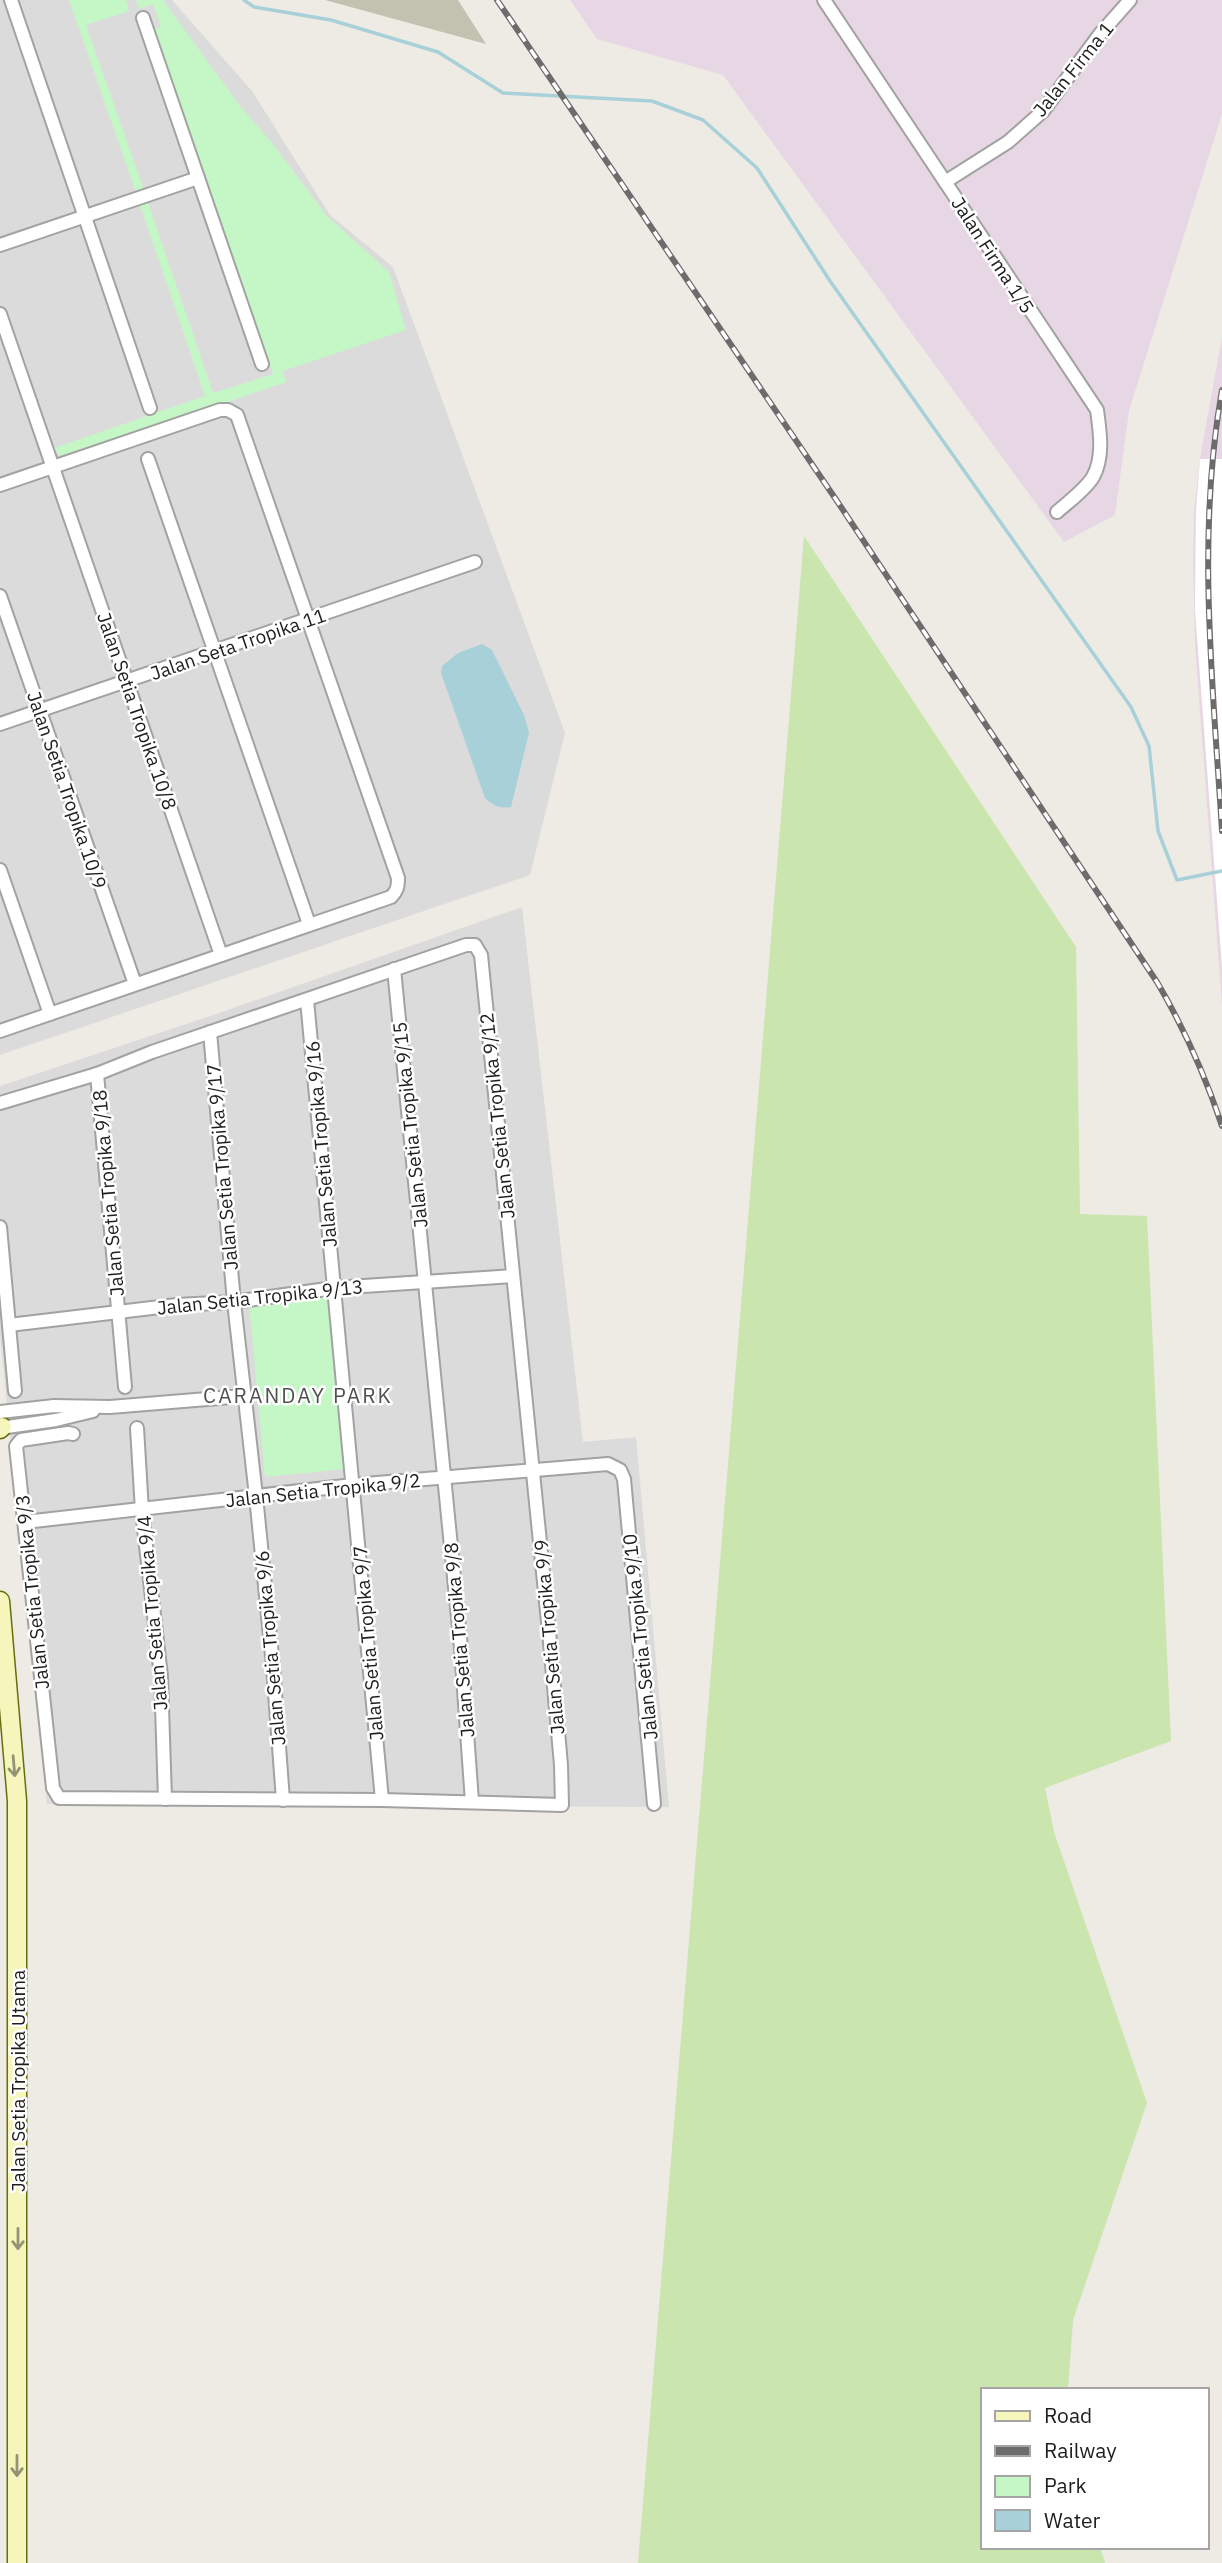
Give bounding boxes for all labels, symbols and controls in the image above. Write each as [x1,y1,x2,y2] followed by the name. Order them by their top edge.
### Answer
[1027,17,1119,121] street label: Jalan Firma 1
[946,192,1040,318] street label: Jalan Firma 1/5
[147,603,329,685] street label: Jalan Seta Tropika 11
[92,609,182,813] street label: Jalan Setia Tropika 10/8
[22,688,112,892] street label: Jalan Setia Tropika 10/9
[474,1012,520,1220] street label: Jalan Setia Tropika 9/12
[387,1021,433,1229] street label: Jalan Setia Tropika 9/15
[300,1040,342,1248] street label: Jalan Setia Tropika 9/16
[201,1063,243,1271] street label: Jalan Setia Tropika 9/17
[87,1089,129,1297] street label: Jalan Setia Tropika 9/18
[156,1274,364,1320] street label: Jalan Setia Tropika 9/13
[203,1381,393,1409] district label: CARANDAY PARK
[224,1468,422,1512] street label: Jalan Setia Tropika 9/2
[10,1493,54,1691] street label: Jalan Setia Tropika 9/3
[132,1514,172,1712] street label: Jalan Setia Tropika 9/4
[617,1533,663,1741] street label: Jalan Setia Tropika 9/10
[529,1538,569,1736] street label: Jalan Setia Tropika 9/9
[439,1541,479,1739] street label: Jalan Setia Tropika 9/8
[348,1544,388,1742] street label: Jalan Setia Tropika 9/7
[250,1549,290,1747] street label: Jalan Setia Tropika 9/6
[8,1754,21,1777] one-way arrow
[6,1970,30,2192] street label: Jalan Setia Tropika Utama
[11,2227,25,2250] one-way arrow
[981,2388,1208,2549] legend
[1044,2401,1092,2429] text: Road
[1044,2436,1117,2464] text: Railway
[10,2454,24,2477] one-way arrow
[1044,2471,1087,2499] text: Park
[1044,2506,1101,2534] text: Water

